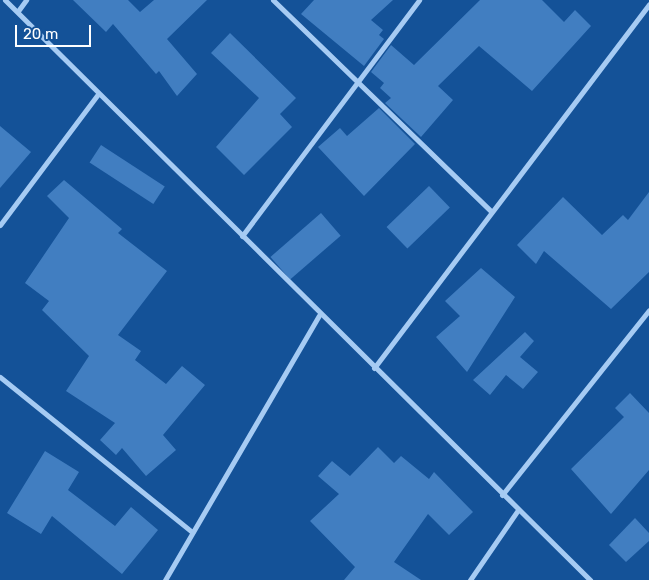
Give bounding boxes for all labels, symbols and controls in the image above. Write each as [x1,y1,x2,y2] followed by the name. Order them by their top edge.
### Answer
[18,15,94,47] scale bar
[23,25,58,43] text: 20 m

